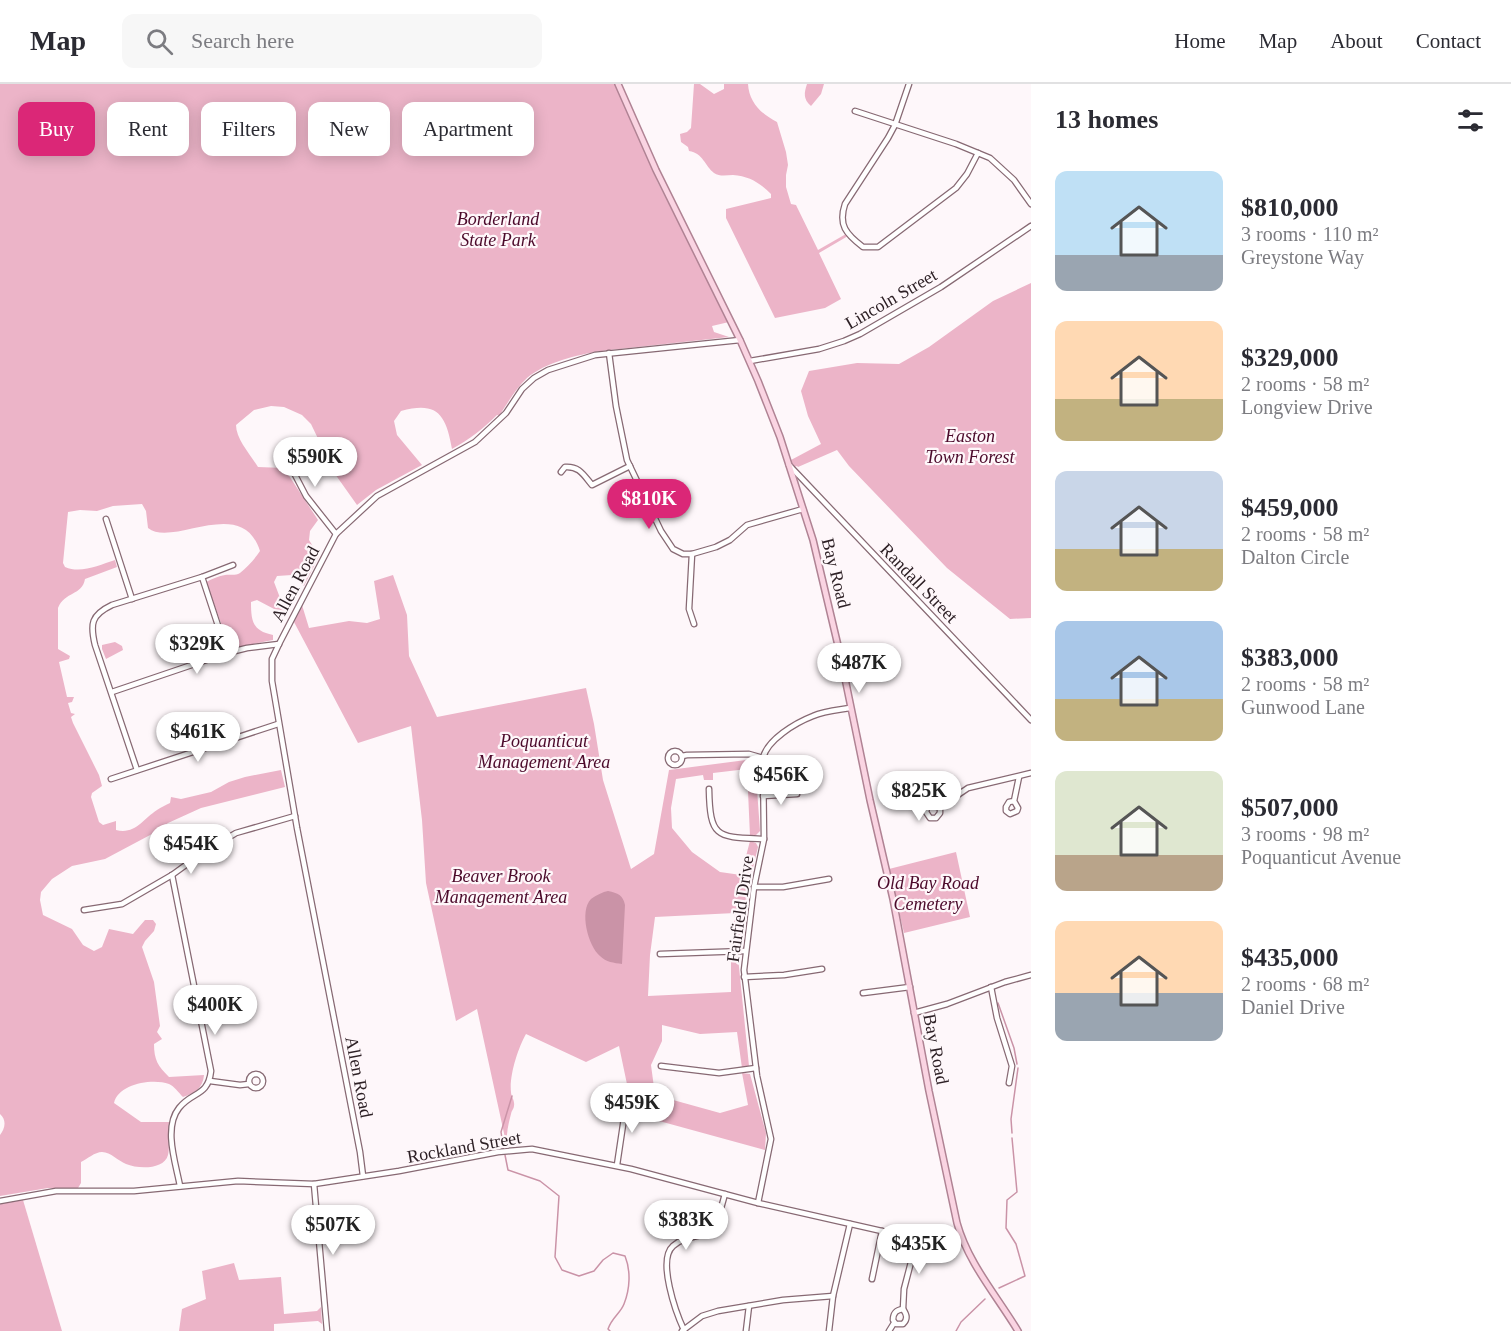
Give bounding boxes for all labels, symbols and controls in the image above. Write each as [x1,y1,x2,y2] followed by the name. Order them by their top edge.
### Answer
[122,14,542,68] search box
[30,25,86,56] text: Map
[143,25,176,58] icon: search
[191,28,294,53] text: Search here
[1174,29,1226,53] text: Home
[1259,29,1297,53] text: Map
[1330,29,1383,53] text: About
[1416,29,1481,53] text: Contact
[18,102,95,156] chip: Buy
[107,102,189,156] chip: Rent
[201,102,296,156] chip: Filters
[308,102,390,156] chip: New
[402,102,534,156] chip: Apartment
[1454,104,1487,137] icon: filters
[1055,105,1158,134] text: 13 homes
[1241,193,1339,222] text: $810,000
[1103,195,1175,267] icon: home
[457,209,540,250] park label: Borderland State Park
[1241,223,1378,245] text: 3 rooms · 110 m²
[1241,246,1364,268] text: Greystone Way
[842,265,940,333] street label: Lincoln Street
[1241,343,1339,372] text: $329,000
[1103,345,1175,417] icon: home
[1241,373,1369,395] text: 2 rooms · 58 m²
[1241,396,1373,418] text: Longview Drive
[925,426,1016,467] park label: Easton Town Forest
[273,437,357,488] pin: $590K
[287,445,343,467] text: $590K
[607,479,691,530] pin: $810K
[621,487,677,509] text: $810K
[1241,493,1339,522] text: $459,000
[1103,495,1175,567] icon: home
[1241,523,1369,545] text: 2 rooms · 58 m²
[818,536,854,610] street label: Bay Road
[876,539,962,627] street label: Randall Street
[267,543,323,625] street label: Allen Road
[1241,546,1349,568] text: Dalton Circle
[155,624,239,675] pin: $329K
[169,632,225,654] text: $329K
[817,643,901,694] pin: $487K
[1241,643,1339,672] text: $383,000
[1103,645,1175,717] icon: home
[831,651,887,673] text: $487K
[1241,673,1369,695] text: 2 rooms · 58 m²
[1241,696,1365,718] text: Gunwood Lane
[156,712,240,763] pin: $461K
[170,720,226,742] text: $461K
[477,731,610,772] park label: Poquanticut Management Area
[739,755,823,806] pin: $456K
[753,763,809,785] text: $456K
[877,771,961,822] pin: $825K
[891,779,947,801] text: $825K
[1241,793,1339,822] text: $507,000
[1103,795,1175,867] icon: home
[1241,823,1369,845] text: 3 rooms · 98 m²
[149,824,233,875] pin: $454K
[163,832,219,854] text: $454K
[1241,846,1401,868] text: Poquanticut Avenue
[723,854,757,964] street label: Fairfield Drive
[434,866,567,907] park label: Beaver Brook Management Area
[877,873,980,914] park label: Old Bay Road Cemetery
[1241,943,1339,972] text: $435,000
[1103,945,1175,1017] icon: home
[1241,973,1369,995] text: 2 rooms · 68 m²
[173,985,257,1036] pin: $400K
[187,993,243,1015] text: $400K
[1241,996,1345,1018] text: Daniel Drive
[919,1012,953,1086] street label: Bay Road
[341,1035,377,1119] street label: Allen Road
[590,1083,674,1134] pin: $459K
[604,1091,660,1113] text: $459K
[405,1127,523,1167] street label: Rockland Street
[644,1200,728,1251] pin: $383K
[291,1205,375,1256] pin: $507K
[658,1208,714,1230] text: $383K
[305,1213,361,1235] text: $507K
[877,1224,961,1275] pin: $435K
[891,1232,947,1254] text: $435K

